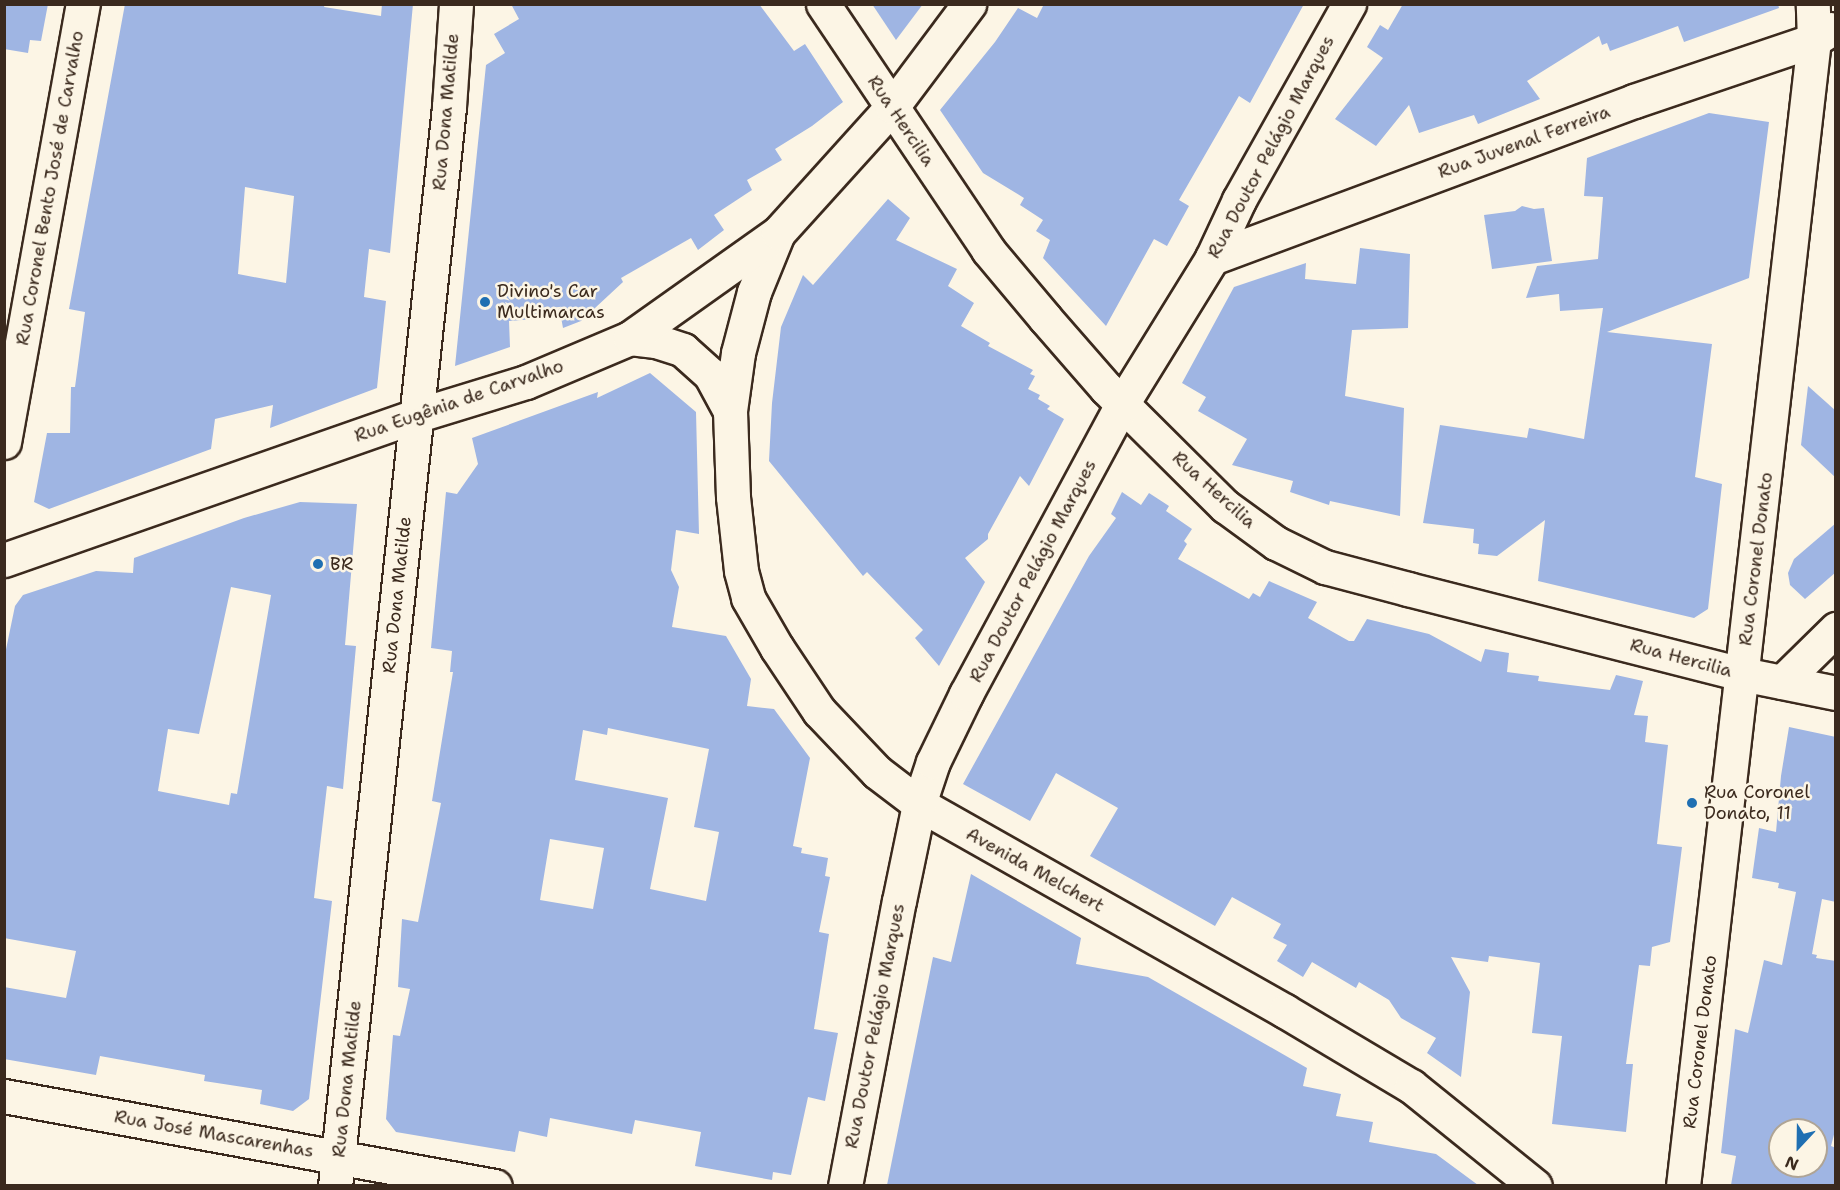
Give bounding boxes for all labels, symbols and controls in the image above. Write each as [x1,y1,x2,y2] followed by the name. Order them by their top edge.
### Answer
[12,29,88,347] street label: Rua Coronel Bento José de Carvalho
[1203,32,1339,262] street label: Rua Doutor Pelágio Marques
[428,33,464,191] street label: Rua Dona Matilde
[863,72,939,170] street label: Rua Hercilia
[1435,101,1613,183] street label: Rua Juvenal Ferreira
[497,281,605,324] place label: Divino's Car Multimarcas
[478,295,492,309] marker: Divino's Car Multimarcas
[352,355,566,447] street label: Rua Eugênia de Carvalho
[1168,447,1260,533] street label: Rua Hercilia
[965,456,1101,686] street label: Rua Doutor Pelágio Marques
[1735,471,1777,647] street label: Rua Coronel Donato
[378,515,416,675] street label: Rua Dona Matilde
[330,553,353,575] place label: BR
[311,557,325,571] marker: BR
[1628,634,1734,682] street label: Rua Hercilia
[1704,782,1810,824] place label: Rua Coronel Donato, 11
[1685,796,1699,810] marker: Rua Coronel Donato, 11
[962,823,1108,917] street label: Avenida Melchert
[841,902,909,1150] street label: Rua Doutor Pelágio Marques
[1679,954,1721,1130] street label: Rua Coronel Donato
[328,999,366,1159] street label: Rua Dona Matilde
[113,1106,315,1162] street label: Rua José Mascarenhas
[1768,1118,1828,1178] north arrow
[1782,1151,1802,1175] text: N

